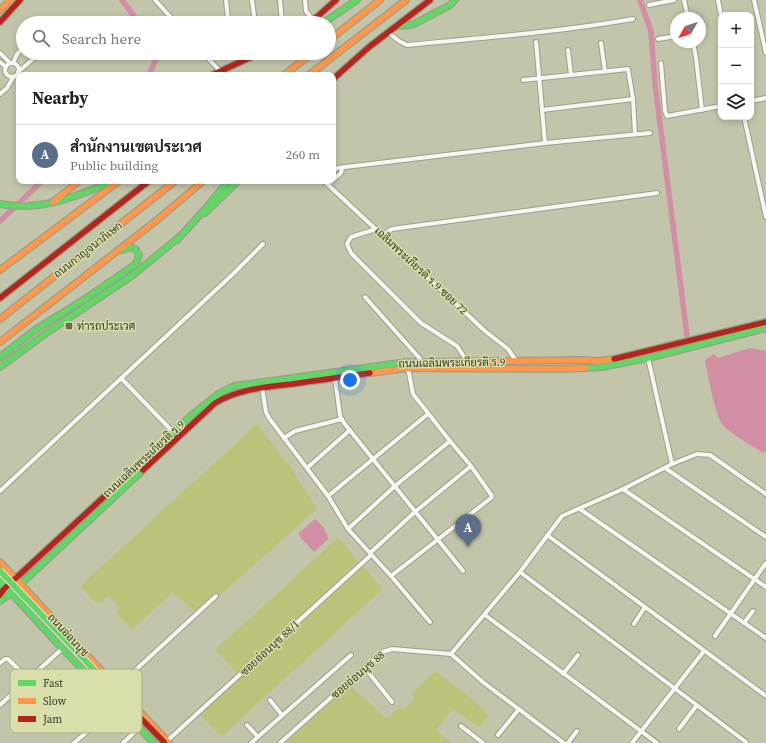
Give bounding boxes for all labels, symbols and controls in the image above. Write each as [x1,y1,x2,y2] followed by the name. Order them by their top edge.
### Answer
[670,12,706,48] north arrow
[718,12,754,120] map controls
[718,12,754,48] button: +
[16,16,336,60] search box
[30,27,52,49] icon: search
[62,28,141,49] text: Search here
[718,48,754,84] button: −
[718,84,754,120] button: layers
[32,86,88,110] text: Nearby
[70,136,202,157] text: สำนักงานเขตประเวศ
[41,146,49,163] text: A
[286,146,320,163] text: 260 m
[70,157,158,174] text: Public building
[50,218,126,282] street label: ถนนกาญจนาภิเษก
[371,223,472,319] street label: เฉลิมพระเกียรติ ร.9 ซอย 72
[77,319,135,334] place label: ท่ารถประเวศ
[64,321,74,331] marker: ท่ารถประเวศ
[398,354,506,371] street label: ถนนเฉลิมพระเกียรติ ร.9
[340,370,360,390] your location
[99,416,188,501] street label: ถนนเฉลิมพระเกียรติ ร.9
[455,514,481,547] pin: A
[43,610,92,661] street label: ถนนอ่อนนุช
[237,617,304,680] street label: ซอยอ่อนนุช 88/1
[328,647,389,703] street label: ซอยอ่อนนุช 88
[10,669,142,733] legend
[43,676,63,691] text: Fast
[43,694,67,709] text: Slow
[42,712,62,727] text: Jam

